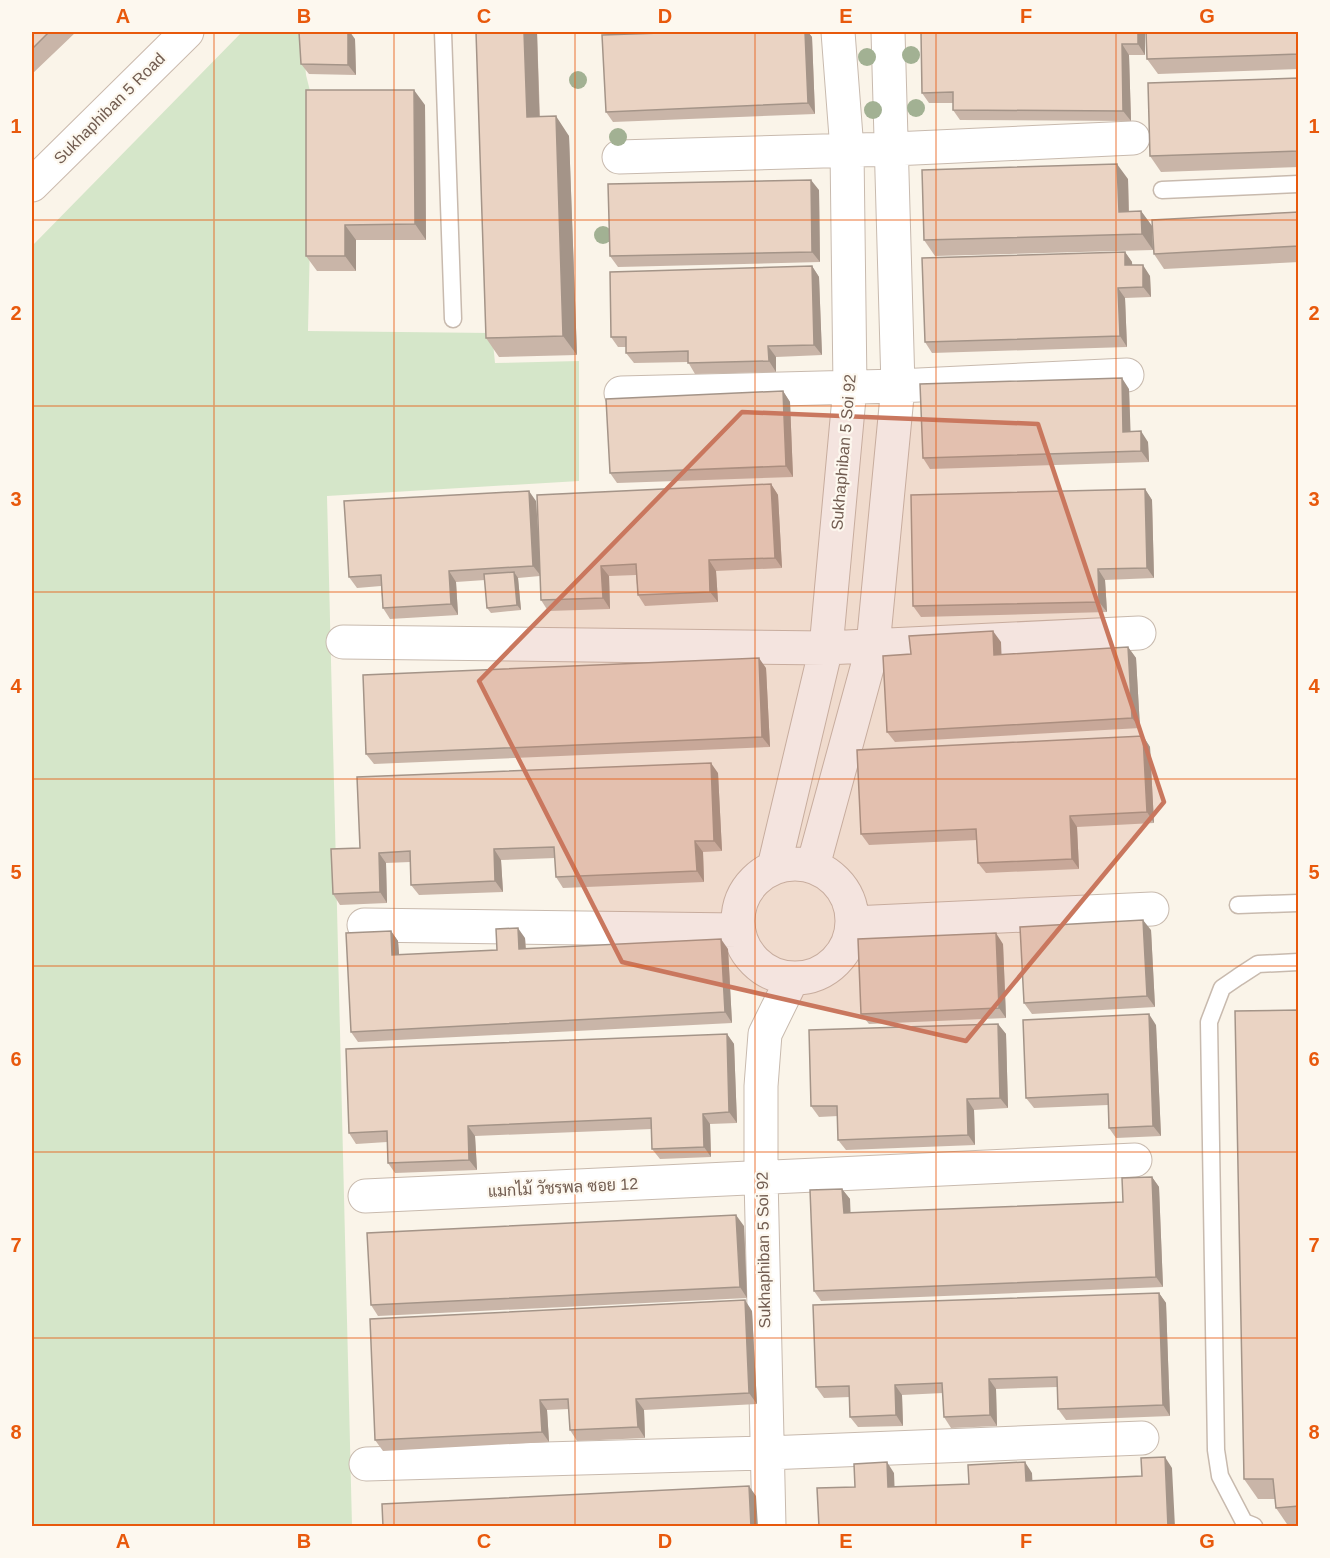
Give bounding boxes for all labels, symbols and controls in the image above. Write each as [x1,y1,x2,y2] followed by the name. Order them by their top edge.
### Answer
[116,5,130,27] text: A
[297,5,311,27] text: B
[477,5,491,27] text: C
[658,5,672,27] text: D
[839,5,853,27] text: E
[1020,5,1032,27] text: F
[1199,5,1215,27] text: G
[51,50,168,167] street label: Sukhaphiban 5 Road
[10,115,22,137] text: 1
[1308,115,1320,137] text: 1
[10,302,22,324] text: 2
[1308,302,1320,324] text: 2
[828,373,859,531] street label: Sukhaphiban 5 Soi 92
[10,488,22,510] text: 3
[1308,488,1320,510] text: 3
[10,675,22,697] text: 4
[1308,675,1320,697] text: 4
[10,861,22,883] text: 5
[1308,861,1320,883] text: 5
[10,1048,22,1070] text: 6
[1308,1048,1320,1070] text: 6
[754,1171,773,1328] street label: Sukhaphiban 5 Soi 92
[487,1172,639,1200] street label: แมกไม้ วัชรพล ซอย 12
[10,1234,22,1256] text: 7
[1308,1234,1320,1256] text: 7
[10,1421,22,1443] text: 8
[1308,1421,1320,1443] text: 8
[116,1530,130,1552] text: A
[297,1530,311,1552] text: B
[477,1530,491,1552] text: C
[658,1530,672,1552] text: D
[839,1530,853,1552] text: E
[1020,1530,1032,1552] text: F
[1199,1530,1215,1552] text: G

